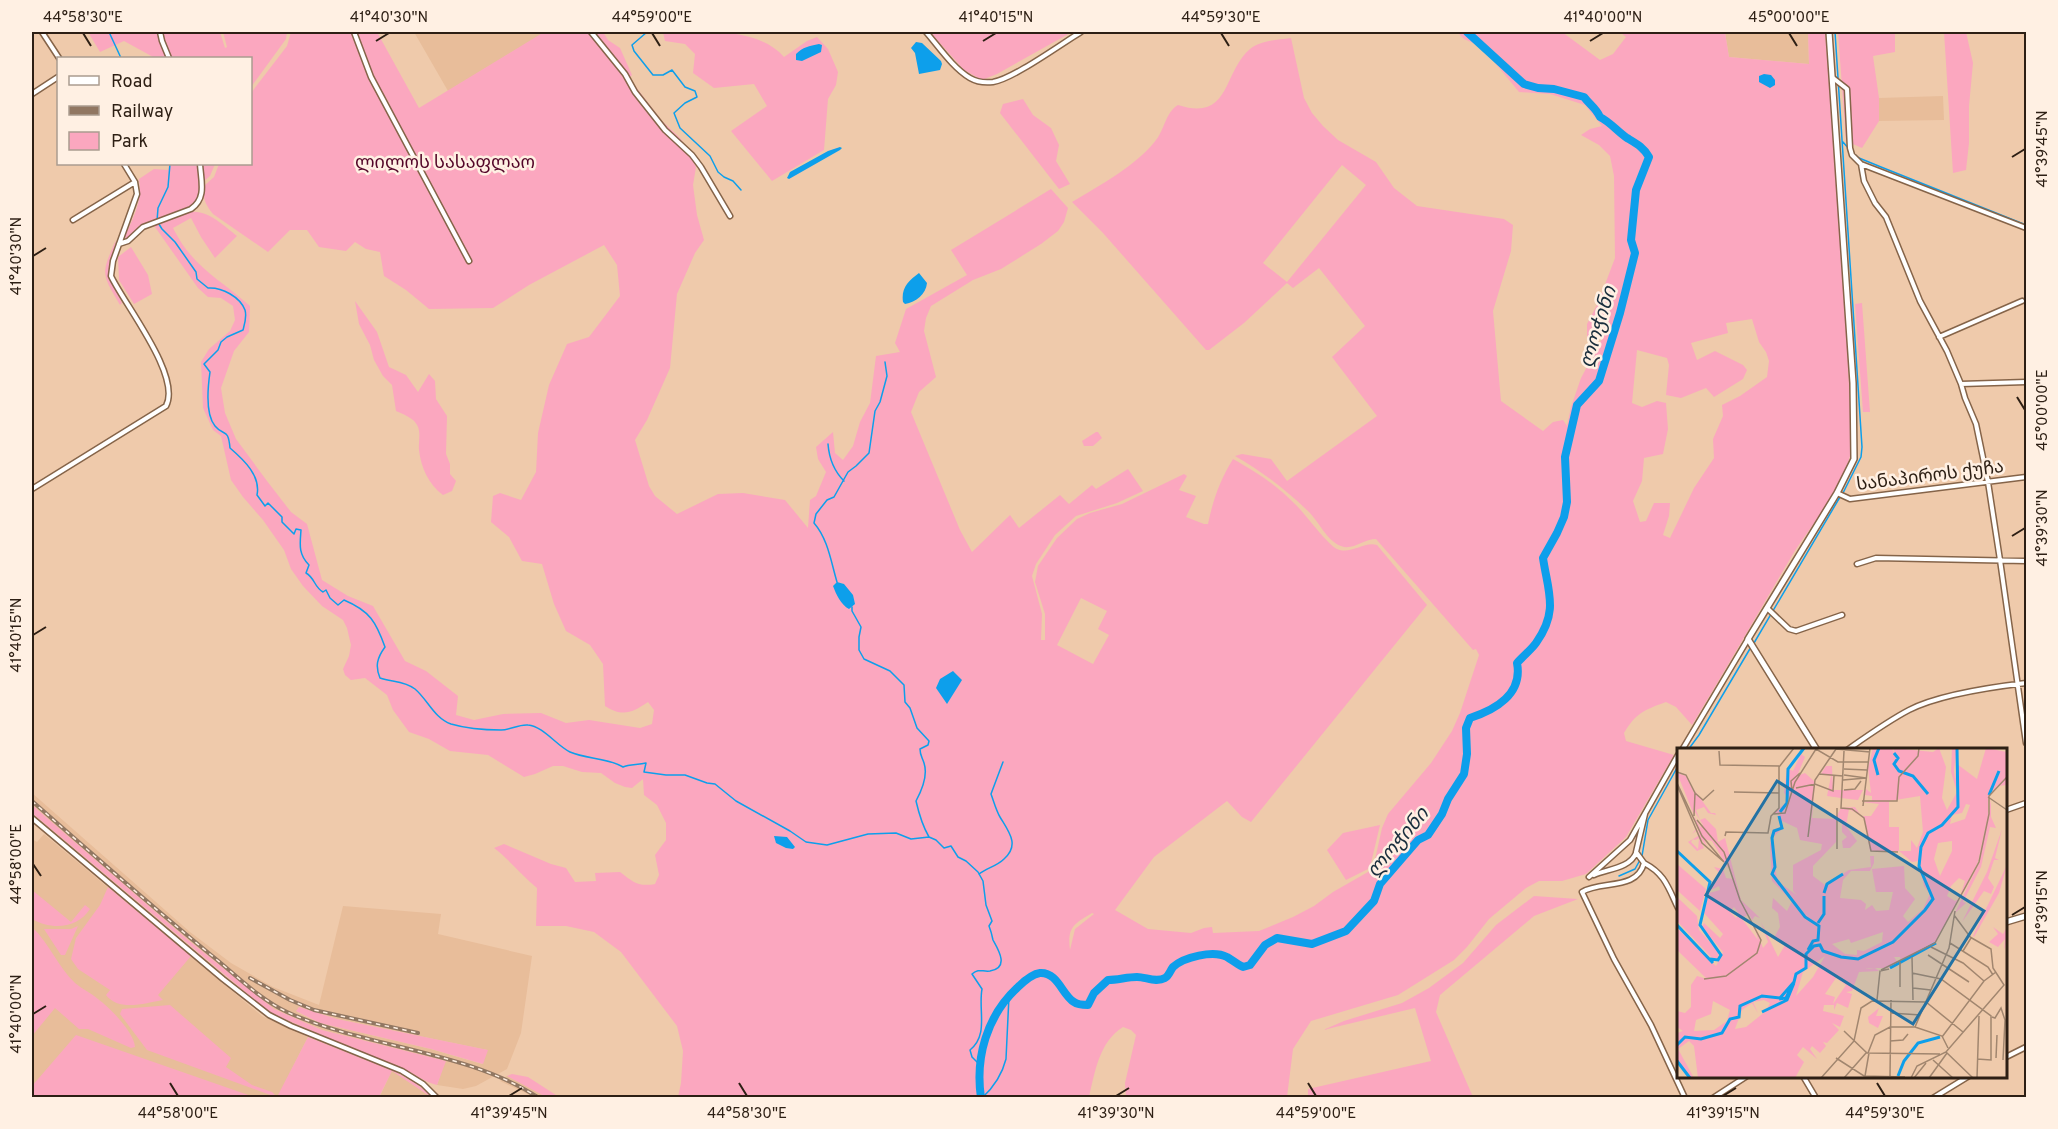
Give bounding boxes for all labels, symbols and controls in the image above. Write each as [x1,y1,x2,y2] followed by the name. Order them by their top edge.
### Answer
[43,9,123,28] text: 44°58'30"E
[350,9,428,28] text: 41°40'30"N
[612,9,692,28] text: 44°59'00"E
[959,9,1033,28] text: 41°40'15"N
[1181,9,1261,28] text: 44°59'30"E
[1563,9,1643,28] text: 41°40'00"N
[1748,9,1830,28] text: 45°00'00"E
[57,57,252,165] legend
[111,71,153,94] text: Road
[111,101,173,124] text: Railway
[2034,110,2053,188] text: 41°39'45"N
[111,131,148,154] text: Park
[355,152,535,175] park label: ლილოს სასაფლაო
[8,217,27,295] text: 41°40'30"N
[1574,282,1624,372] water label: ლოჭინი
[2034,369,2053,451] text: 45°00'00"E
[1855,456,2005,497] street label: სანაპიროს ქუჩა
[2034,489,2053,567] text: 41°39'30"N
[8,598,27,672] text: 41°40'15"N
[1677,748,2007,1078] inset map
[1361,802,1437,884] water label: ლოჭინი
[8,824,27,904] text: 44°58'00"E
[2034,870,2053,944] text: 41°39'15"N
[8,974,27,1054] text: 41°40'00"N
[138,1105,218,1124] text: 44°58'00"E
[470,1105,548,1124] text: 41°39'45"N
[707,1105,787,1124] text: 44°58'30"E
[1077,1105,1155,1124] text: 41°39'30"N
[1276,1105,1356,1124] text: 44°59'00"E
[1686,1105,1760,1124] text: 41°39'15"N
[1845,1105,1925,1124] text: 44°59'30"E

